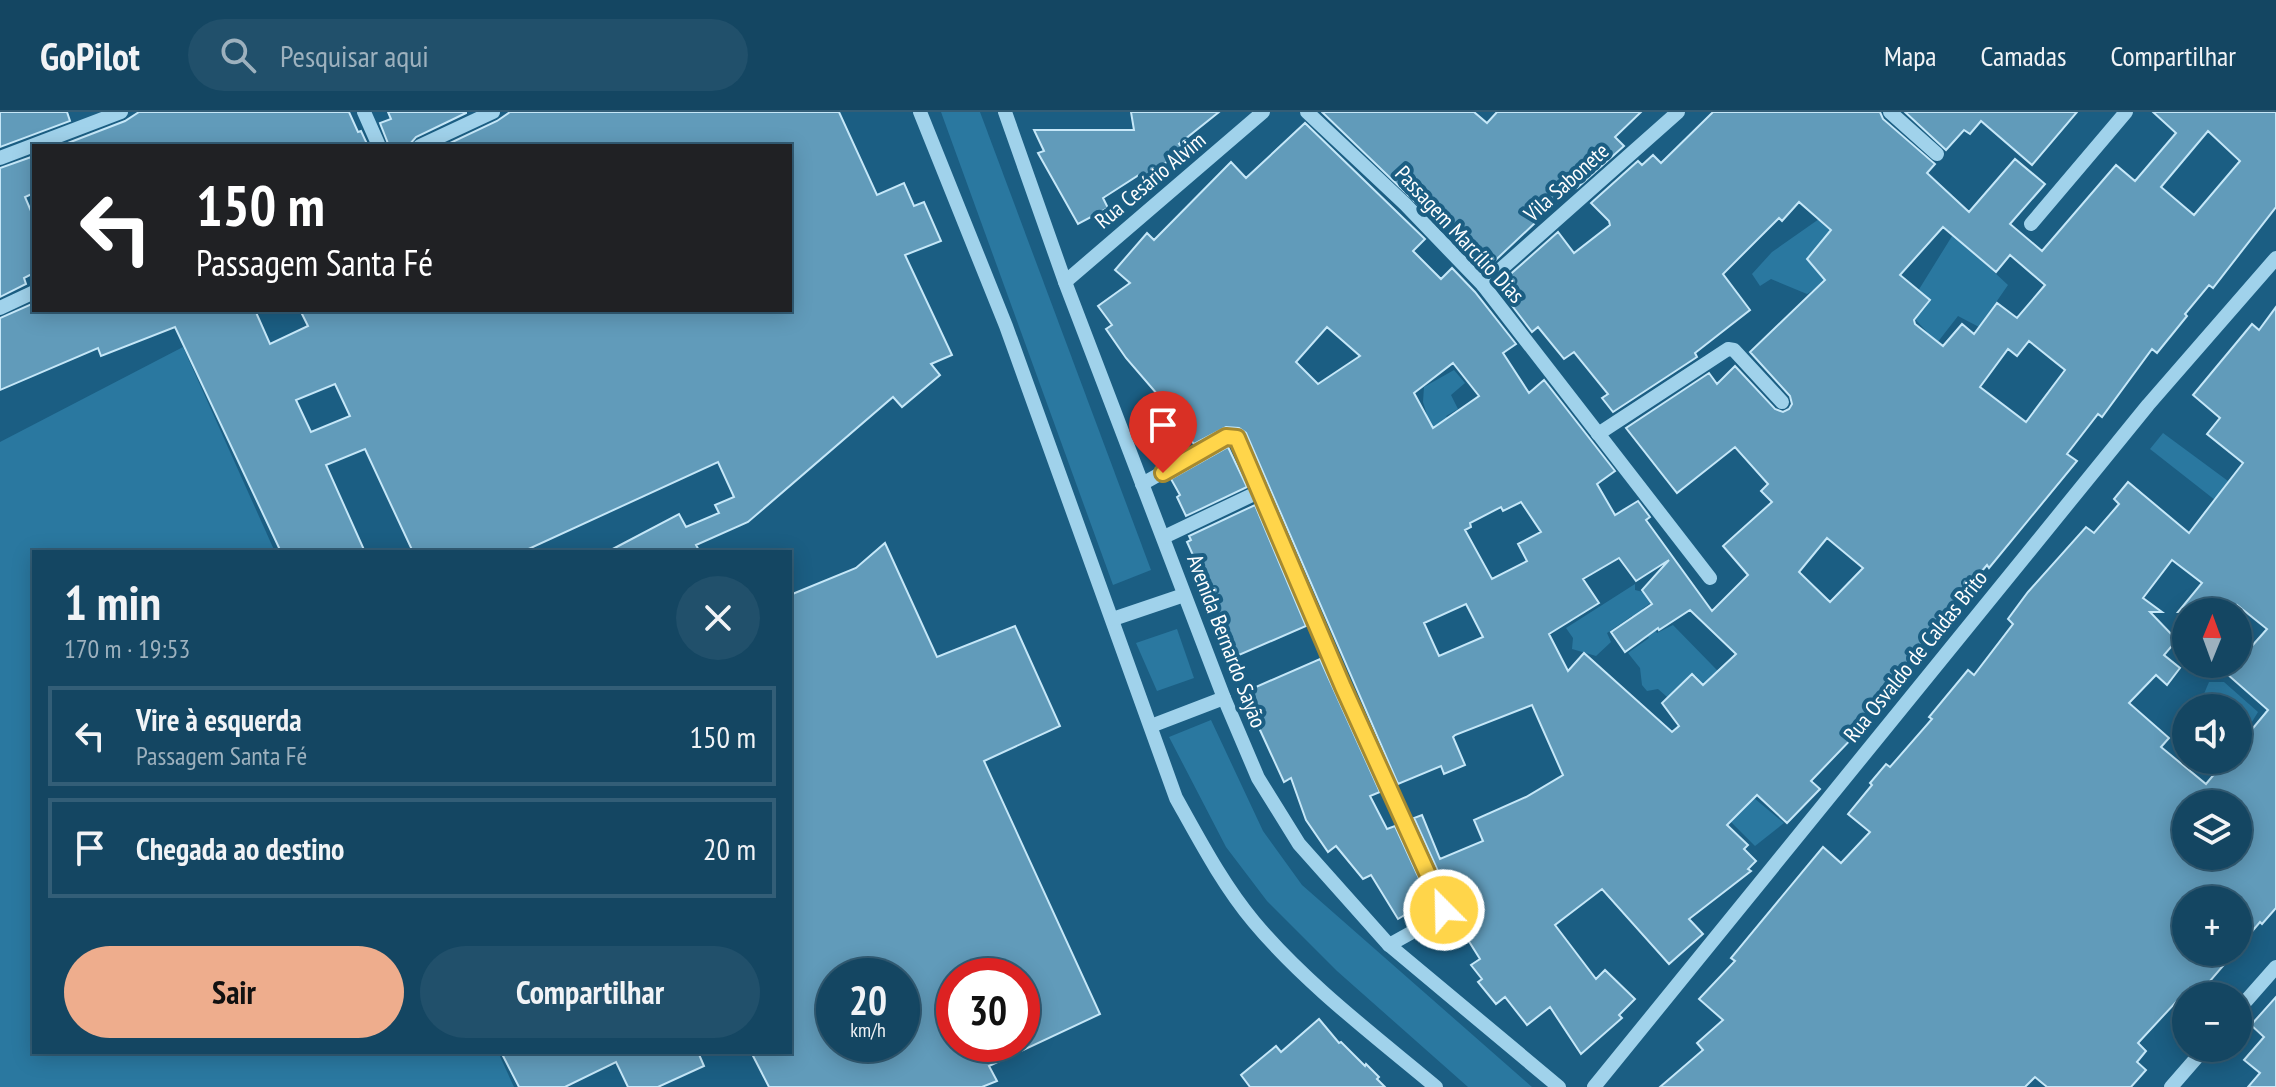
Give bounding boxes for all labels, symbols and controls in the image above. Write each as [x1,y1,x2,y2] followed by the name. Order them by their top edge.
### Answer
[188,19,748,91] search box
[40,31,140,80] text: GoPilot
[216,33,260,77] icon: search
[280,36,429,75] text: Pesquisar aqui
[1884,37,1937,74] text: Mapa
[1981,37,2066,74] text: Camadas
[2110,37,2236,74] text: Compartilhar
[1089,126,1211,234] street label: Rua Cesário Alvim
[1517,137,1614,228] street label: Vila Sabonete
[1389,160,1531,308] street label: Passagem Marcílio Dias
[196,169,325,241] text: 150 m
[64,176,168,280] icon: left
[196,239,433,286] text: Passagem Santa Fé
[1129,391,1197,473] pin
[1141,403,1185,447] icon: arrive
[1181,550,1273,732] street label: Avenida Bernardo Sayão
[1837,564,1993,748] street label: Rua Osvaldo de Caldas Brito
[64,571,161,633] text: 1 min
[676,576,760,660] button: close
[2172,598,2252,678] north arrow
[2172,598,2252,1062] map controls
[64,632,190,665] text: 170 m · 19:53
[2172,694,2252,774] button: sound
[136,700,302,739] text: Vire à esquerda
[68,714,112,758] icon: left
[690,717,756,756] text: 150 m
[136,739,307,772] text: Passagem Santa Fé
[2172,790,2252,870] button: layers
[68,826,112,870] icon: arrive
[136,829,344,868] text: Chegada ao destino
[703,829,756,868] text: 20 m
[1402,868,1486,952] position arrow
[2172,886,2252,966] button: +
[64,946,404,1038] button: Sair
[420,946,760,1038] button: Compartilhar
[936,958,1040,1062] speed limit sign: 30
[849,974,887,1026] text: 20
[2172,982,2252,1062] button: −
[850,1017,886,1043] text: km/h

